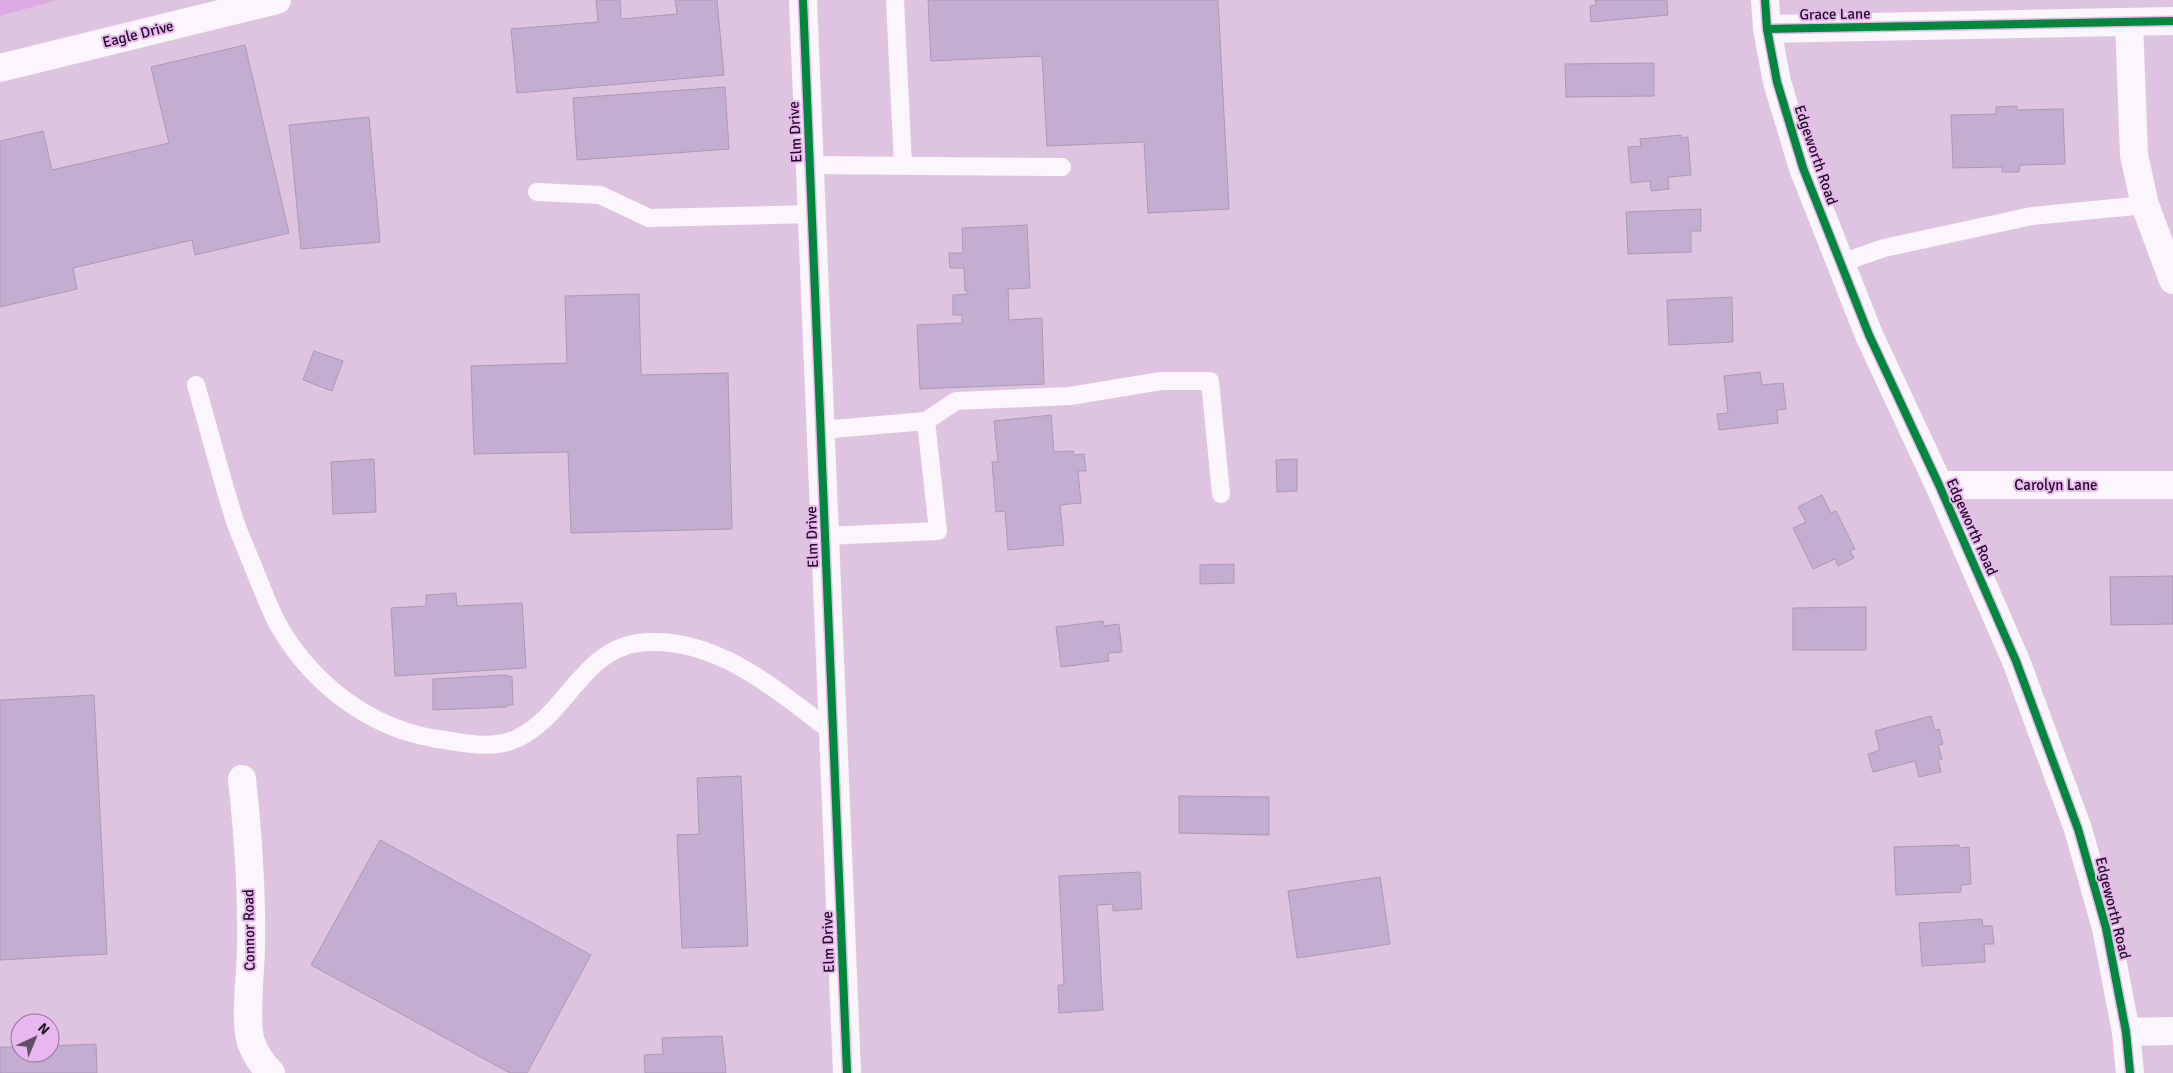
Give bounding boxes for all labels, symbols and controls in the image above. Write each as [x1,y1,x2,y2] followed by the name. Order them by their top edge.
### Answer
[1799,4,1871,24] street label: Grace Lane
[101,17,175,51] street label: Eagle Drive
[784,101,806,163] street label: Elm Drive
[1790,103,1842,207] street label: Edgeworth Road
[1943,476,2002,578] street label: Edgeworth Road
[2014,476,2098,494] street label: Carolyn Lane
[802,506,822,568] street label: Elm Drive
[2092,855,2134,961] street label: Edgeworth Road
[239,889,259,971] street label: Connor Road
[818,911,838,973] street label: Elm Drive
[10,1013,60,1063] north arrow
[34,1020,53,1039] text: N

